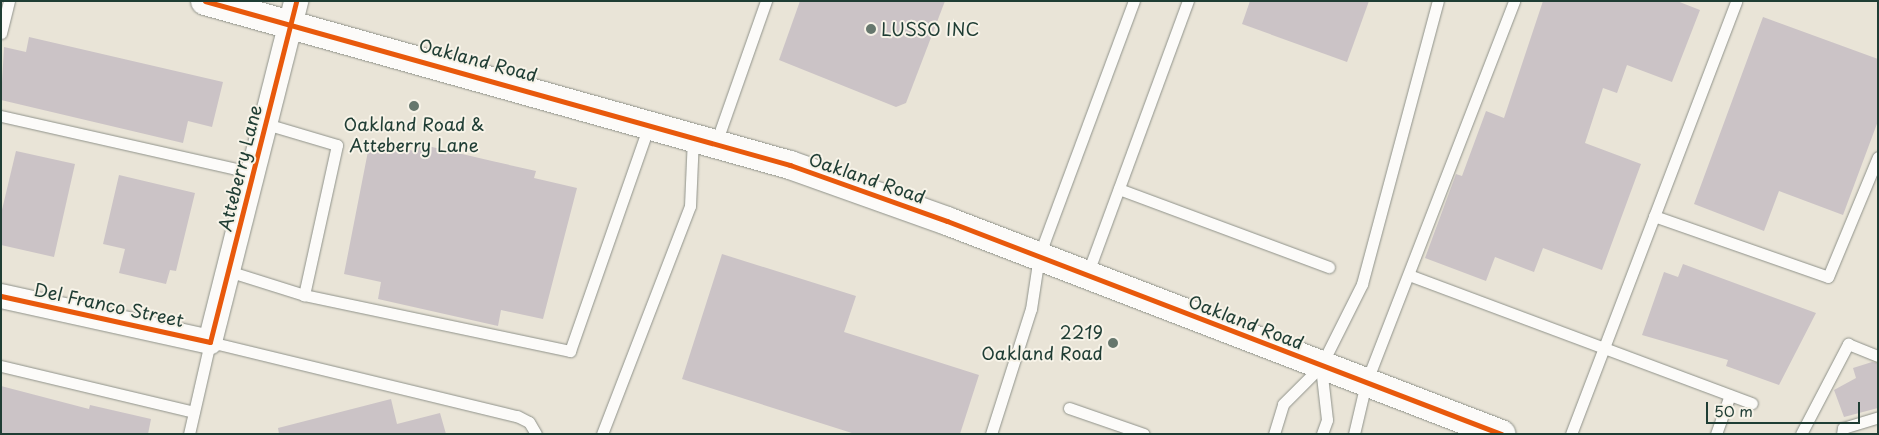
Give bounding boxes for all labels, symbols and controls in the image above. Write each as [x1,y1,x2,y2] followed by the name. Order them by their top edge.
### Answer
[881,18,980,40] place label: LUSSO INC
[865,23,877,35] marker: LUSSO INC
[416,34,540,86] street label: Oakland Road
[408,100,420,112] marker: Oakland Road & Atteberry Lane
[214,102,266,234] street label: Atteberry Lane
[343,114,485,156] place label: Oakland Road & Atteberry Lane
[805,148,929,208] street label: Oakland Road
[32,279,186,331] street label: Del Franco Street
[1185,290,1307,354] street label: Oakland Road
[980,322,1103,364] place label: 2219 Oakland Road
[1107,337,1119,349] marker: 2219 Oakland Road
[1709,392,1863,424] scale bar
[1714,399,1753,422] text: 50 m

